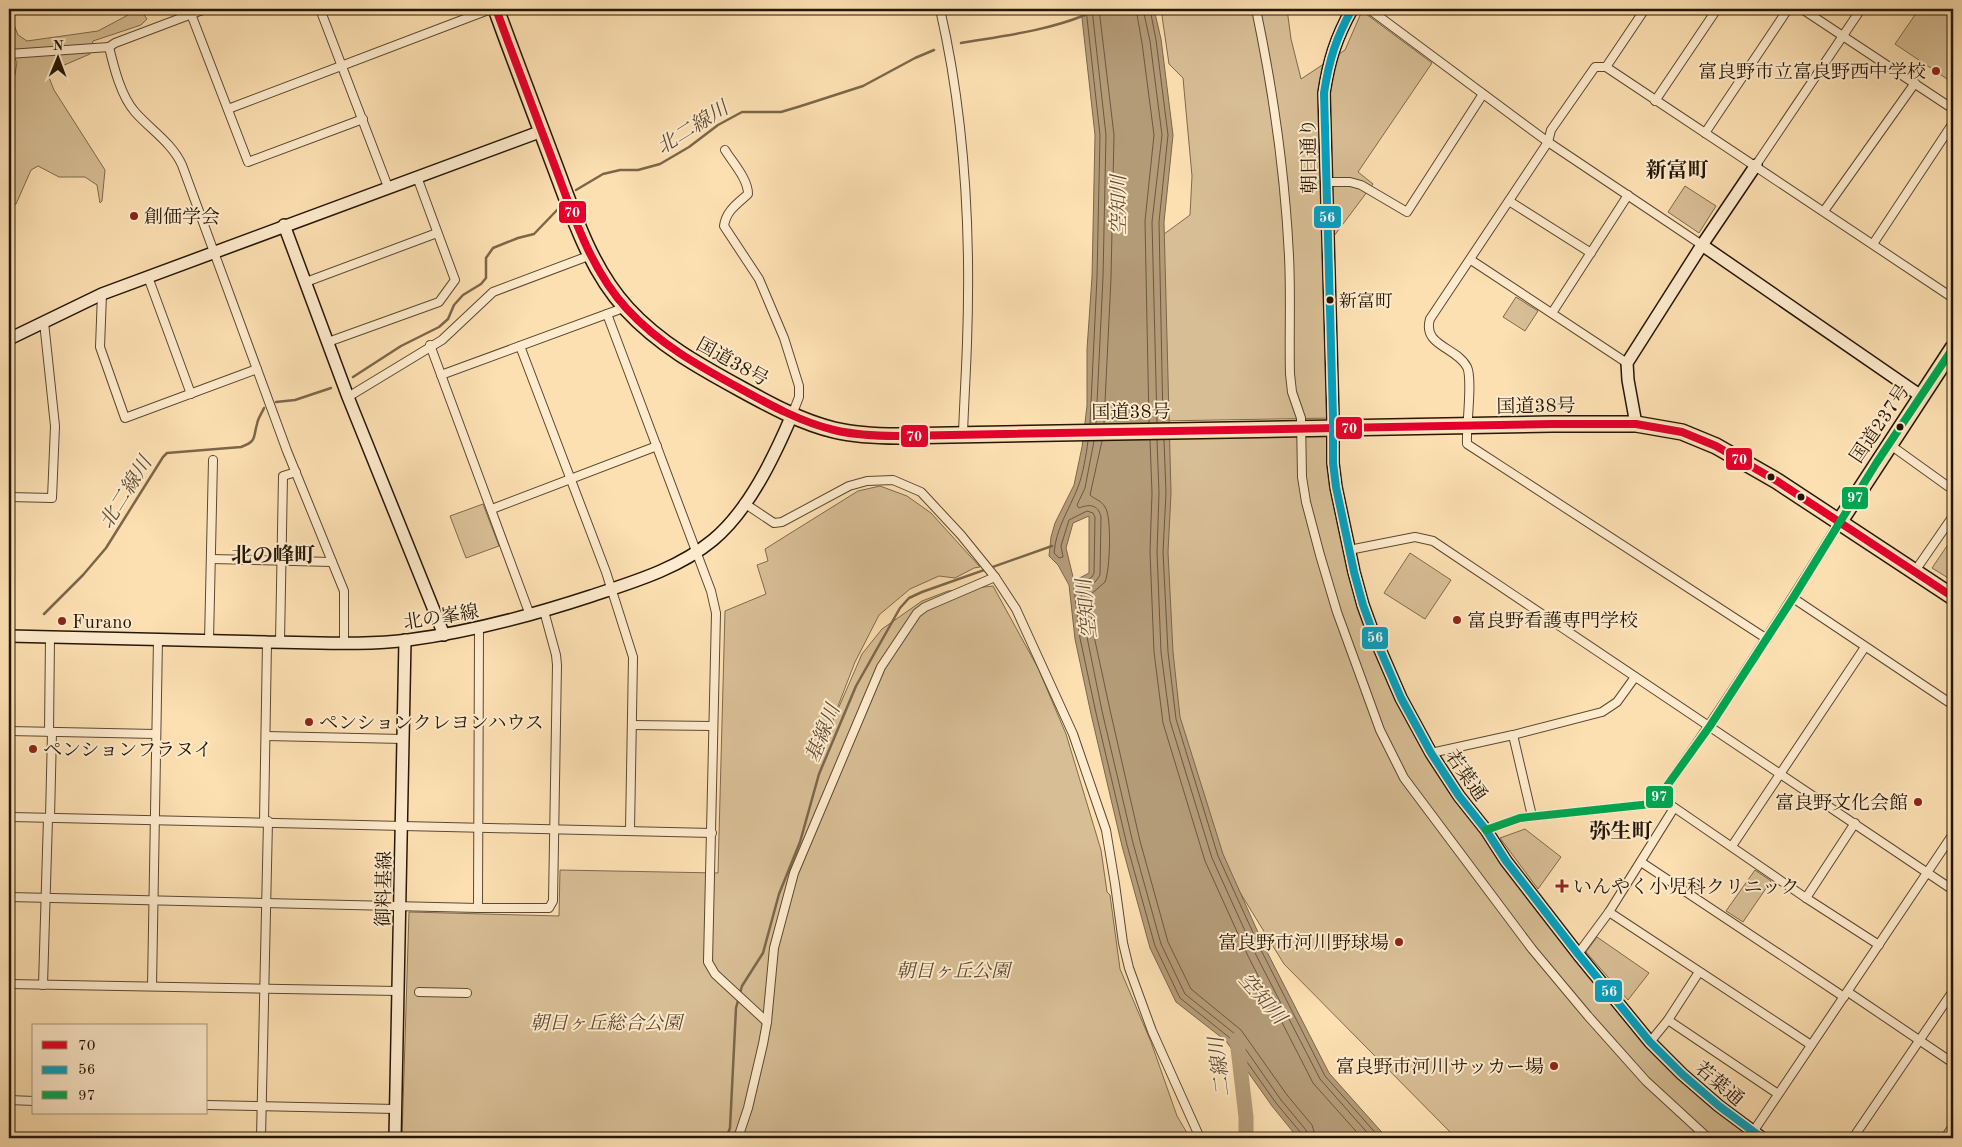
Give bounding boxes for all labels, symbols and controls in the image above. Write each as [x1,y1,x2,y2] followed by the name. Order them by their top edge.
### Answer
[32,32,82,82] north arrow
[53,39,64,53] text: N
[1698,62,1926,83] place label: 富良野市立富良野西中学校
[1930,65,1942,77] marker: 富良野市立富良野西中学校
[653,96,734,158] water label: 北二線川
[1298,118,1321,194] street label: 朝日通り
[1646,159,1709,182] district label: 新富町
[1108,173,1130,235] water label: 空知川
[558,200,587,224] line badge: 70
[1313,205,1342,229] line badge: 56
[144,206,220,228] place label: 創価学会
[564,206,580,220] text: 70
[128,210,140,222] marker: 創価学会
[1319,211,1335,225] text: 56
[1339,291,1393,311] place label: 新富町
[1325,295,1335,305] marker: 新富町
[693,334,772,391] street label: 国道38号
[1846,381,1914,467] street label: 国道237号
[1496,395,1576,418] street label: 国道38号
[1091,401,1171,424] street label: 国道38号
[1335,416,1363,440] line badge: 70
[1341,422,1357,436] text: 70
[1895,422,1905,432] unlabelled marker
[900,424,929,448] line badge: 70
[906,430,922,444] text: 70
[1725,447,1753,471] line badge: 70
[95,451,157,532] water label: 北二線川
[1731,453,1747,467] text: 70
[1766,472,1776,482] unlabelled marker
[1841,486,1869,510] line badge: 97
[1847,491,1863,505] text: 97
[1796,492,1806,502] unlabelled marker
[231,544,315,567] district label: 北の峰町
[1073,576,1101,640] water label: 空知川
[402,601,480,634] street label: 北の峯線
[1467,610,1638,632] place label: 富良野看護専門学校
[72,614,132,633] place label: Furano
[1451,614,1463,626] marker: 富良野看護専門学校
[56,615,68,627] marker: Furano
[1361,626,1389,650] line badge: 56
[1367,631,1383,645] text: 56
[801,700,845,765] water label: 基線川
[319,714,544,734] place label: ペンションクレヨンハウス
[303,716,315,728] marker: ペンションクレヨンハウス
[43,741,213,761] place label: ペンションフラヌイ
[27,743,39,755] marker: ペンションフラヌイ
[1441,746,1491,805] street label: 若葉通
[1645,785,1674,809] line badge: 97
[1651,790,1667,804] text: 97
[1775,792,1908,814] place label: 富良野文化会館
[1912,796,1924,808] marker: 富良野文化会館
[1590,820,1653,843] district label: 弥生町
[373,851,396,927] street label: 御料基線
[1573,877,1800,898] place label: いんやく小児科クリニック
[1555,879,1569,893] marker: いんやく小児科クリニック
[1218,933,1389,954] place label: 富良野市河川野球場
[1393,936,1405,948] marker: 富良野市河川野球場
[896,961,1013,982] park label: 朝日ヶ丘公園
[1234,969,1292,1030] water label: 空知川
[1594,979,1623,1003] line badge: 56
[1601,985,1617,999] text: 56
[530,1012,685,1034] park label: 朝日ヶ丘総合公園
[32,1024,208,1114] legend
[1205,1034,1235,1098] water label: 二線川
[78,1039,95,1054] text: 70
[1335,1057,1544,1078] place label: 富良野市河川サッカー場
[1690,1058,1748,1111] street label: 若葉通
[1548,1060,1560,1072] marker: 富良野市河川サッカー場
[78,1063,95,1078] text: 56
[78,1089,95,1104] text: 97

